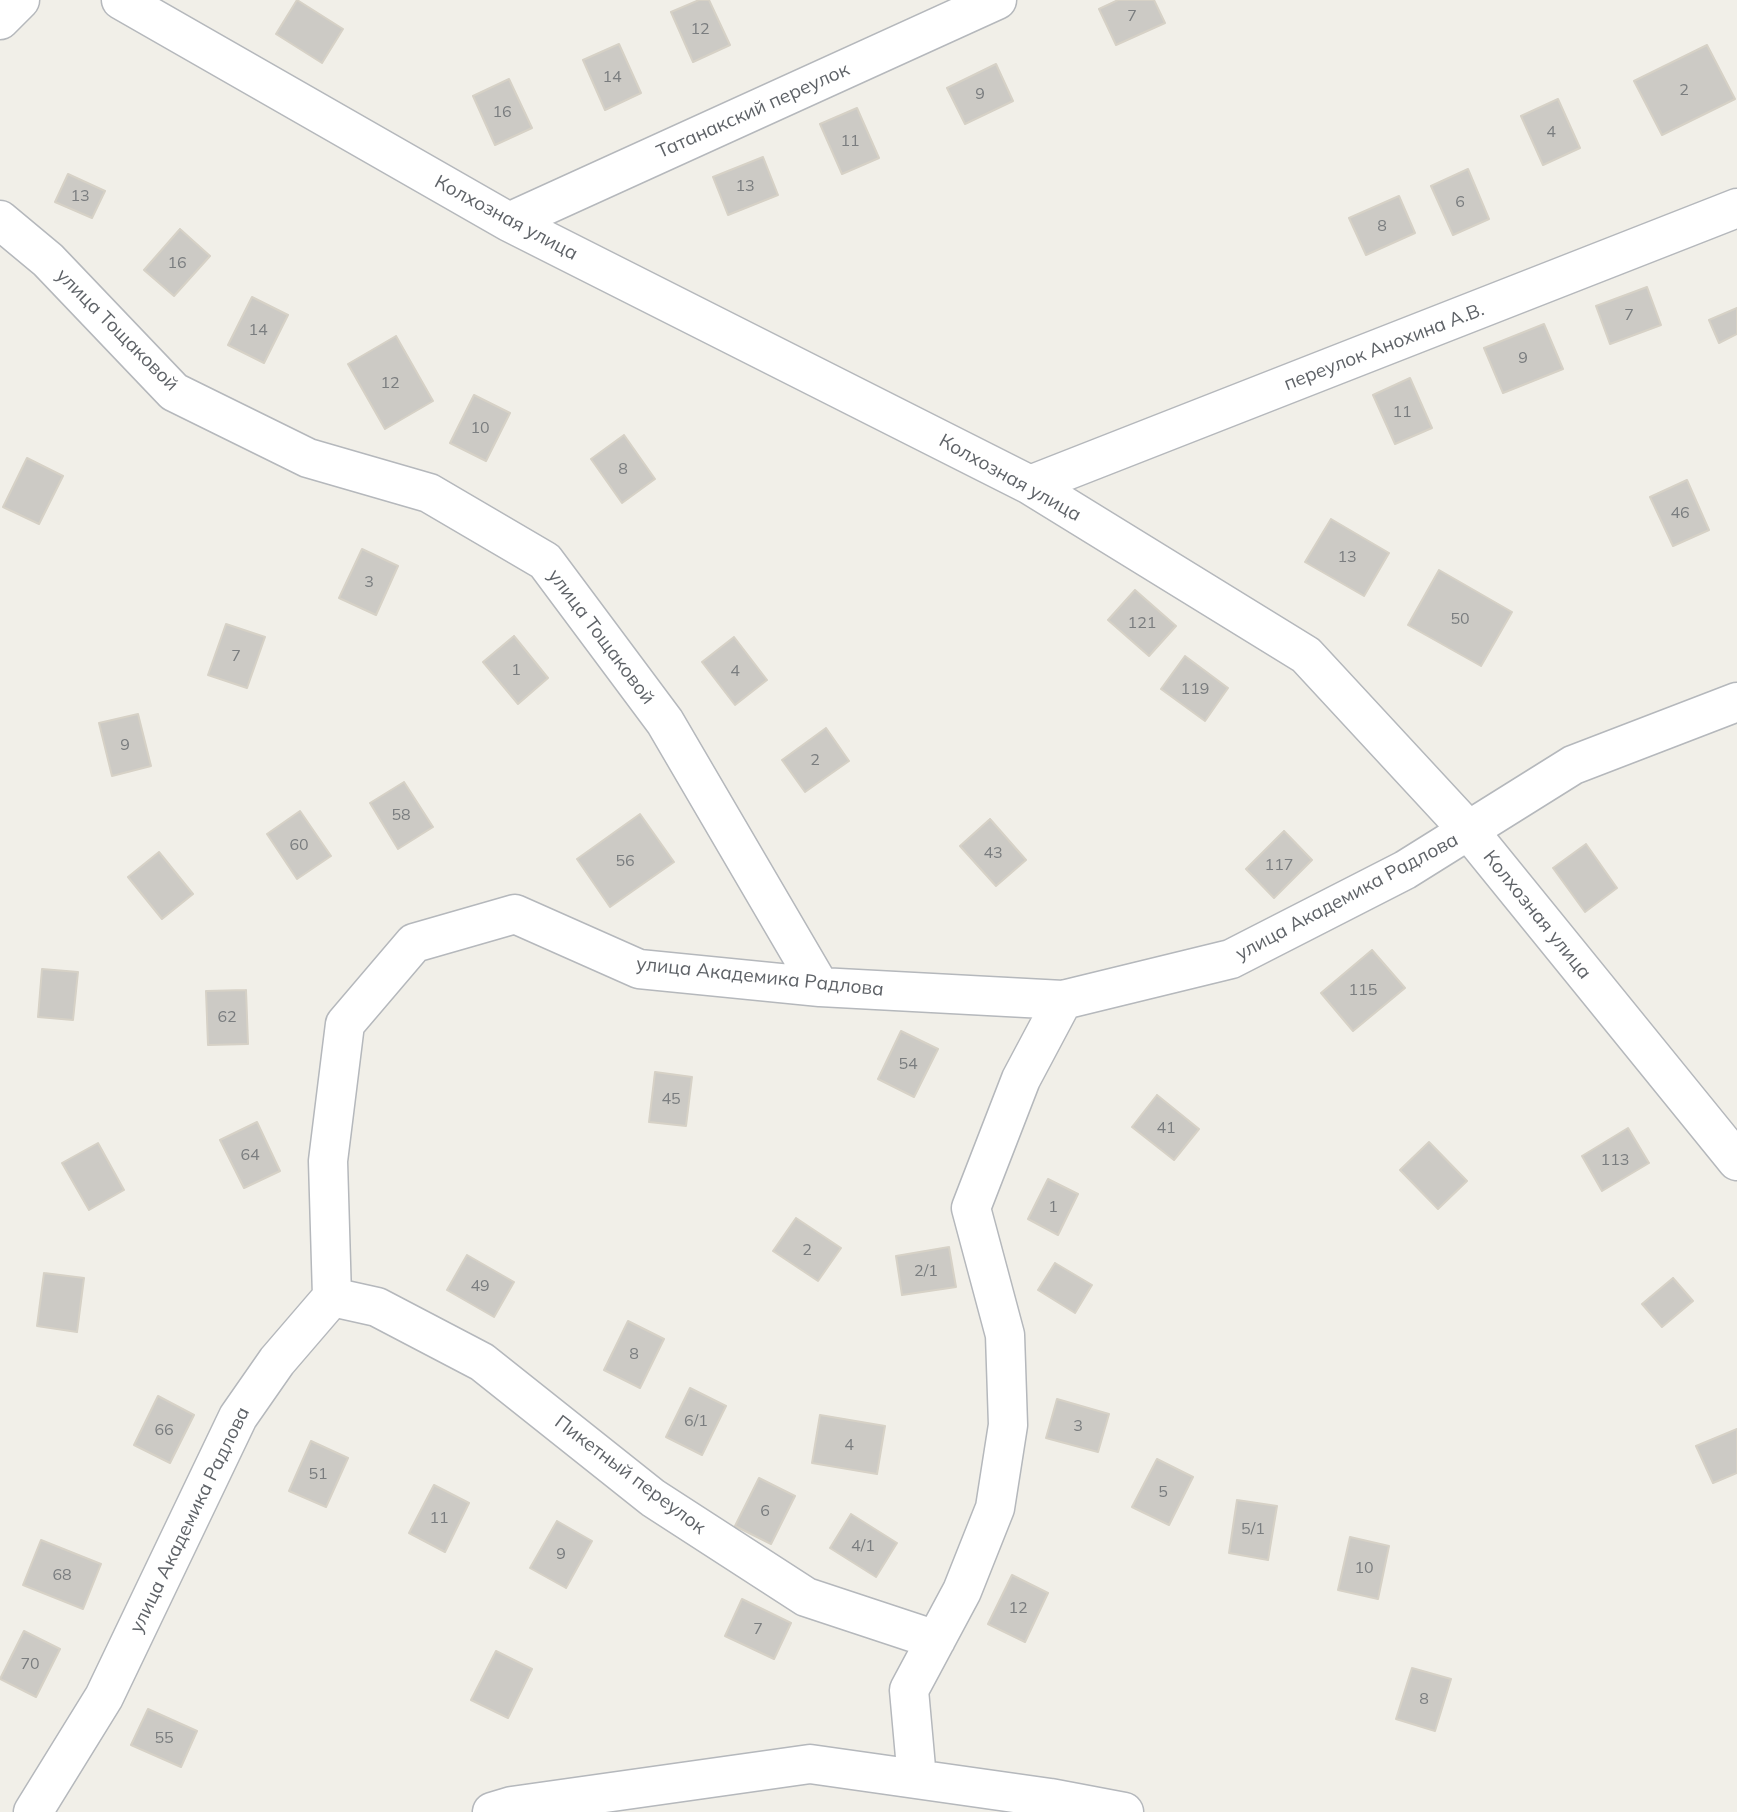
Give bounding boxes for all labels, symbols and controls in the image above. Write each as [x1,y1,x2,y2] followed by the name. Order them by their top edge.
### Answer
[1127,6,1137,26] house number: 7
[690,19,710,39] house number: 12
[653,58,853,164] street label: Татанакский переулок
[602,67,622,87] house number: 14
[1679,80,1689,100] house number: 2
[975,84,985,104] house number: 9
[492,102,512,122] house number: 16
[1546,122,1556,142] house number: 4
[840,131,860,151] house number: 11
[430,171,582,265] street label: Колхозная улица
[735,176,755,196] house number: 13
[70,186,90,206] house number: 13
[1455,192,1465,212] house number: 6
[1377,216,1387,236] house number: 8
[167,253,187,273] house number: 16
[51,264,183,396] street label: улица Тощаковой
[1281,298,1487,396] street label: переулок Анохина А.В.
[1624,305,1634,325] house number: 7
[248,320,268,340] house number: 14
[1518,348,1528,368] house number: 9
[380,373,400,393] house number: 12
[1392,402,1412,422] house number: 11
[470,418,490,438] house number: 10
[935,430,1085,526] street label: Колхозная улица
[618,459,628,479] house number: 8
[1670,503,1690,523] house number: 46
[1337,547,1357,567] house number: 13
[543,565,659,709] street label: улица Тощаковой
[364,572,374,592] house number: 3
[1450,609,1470,629] house number: 50
[1128,613,1156,633] house number: 121
[231,646,241,666] house number: 7
[511,660,521,680] house number: 1
[730,661,740,681] house number: 4
[1181,679,1209,699] house number: 119
[120,735,130,755] house number: 9
[810,750,820,770] house number: 2
[391,805,411,825] house number: 58
[1232,829,1462,965] street label: улица Академика Радлова
[289,835,309,855] house number: 60
[983,843,1003,863] house number: 43
[1478,846,1596,984] street label: Колхозная улица
[615,851,635,871] house number: 56
[1265,855,1293,875] house number: 117
[635,953,885,1001] street label: улица Академика Радлова
[1349,980,1377,1000] house number: 115
[217,1007,237,1027] house number: 62
[898,1054,918,1074] house number: 54
[661,1089,681,1109] house number: 45
[1156,1118,1176,1138] house number: 41
[240,1145,260,1165] house number: 64
[1601,1150,1629,1170] house number: 113
[1048,1197,1058,1217] house number: 1
[802,1240,812,1260] house number: 2
[914,1261,938,1281] house number: 2/1
[470,1276,490,1296] house number: 49
[629,1344,639,1364] house number: 8
[125,1403,255,1637] street label: улица Академика Радлова
[550,1411,710,1539] street label: Пикетный переулок
[684,1411,708,1431] house number: 6/1
[1073,1416,1083,1436] house number: 3
[154,1420,174,1440] house number: 66
[844,1435,854,1455] house number: 4
[308,1464,328,1484] house number: 51
[1158,1482,1168,1502] house number: 5
[760,1501,770,1521] house number: 6
[429,1508,449,1528] house number: 11
[1241,1519,1265,1539] house number: 5/1
[851,1536,875,1556] house number: 4/1
[556,1544,566,1564] house number: 9
[1354,1558,1374,1578] house number: 10
[52,1565,72,1585] house number: 68
[1008,1598,1028,1618] house number: 12
[753,1619,763,1639] house number: 7
[20,1654,40,1674] house number: 70
[1419,1689,1429,1709] house number: 8
[154,1728,174,1748] house number: 55

